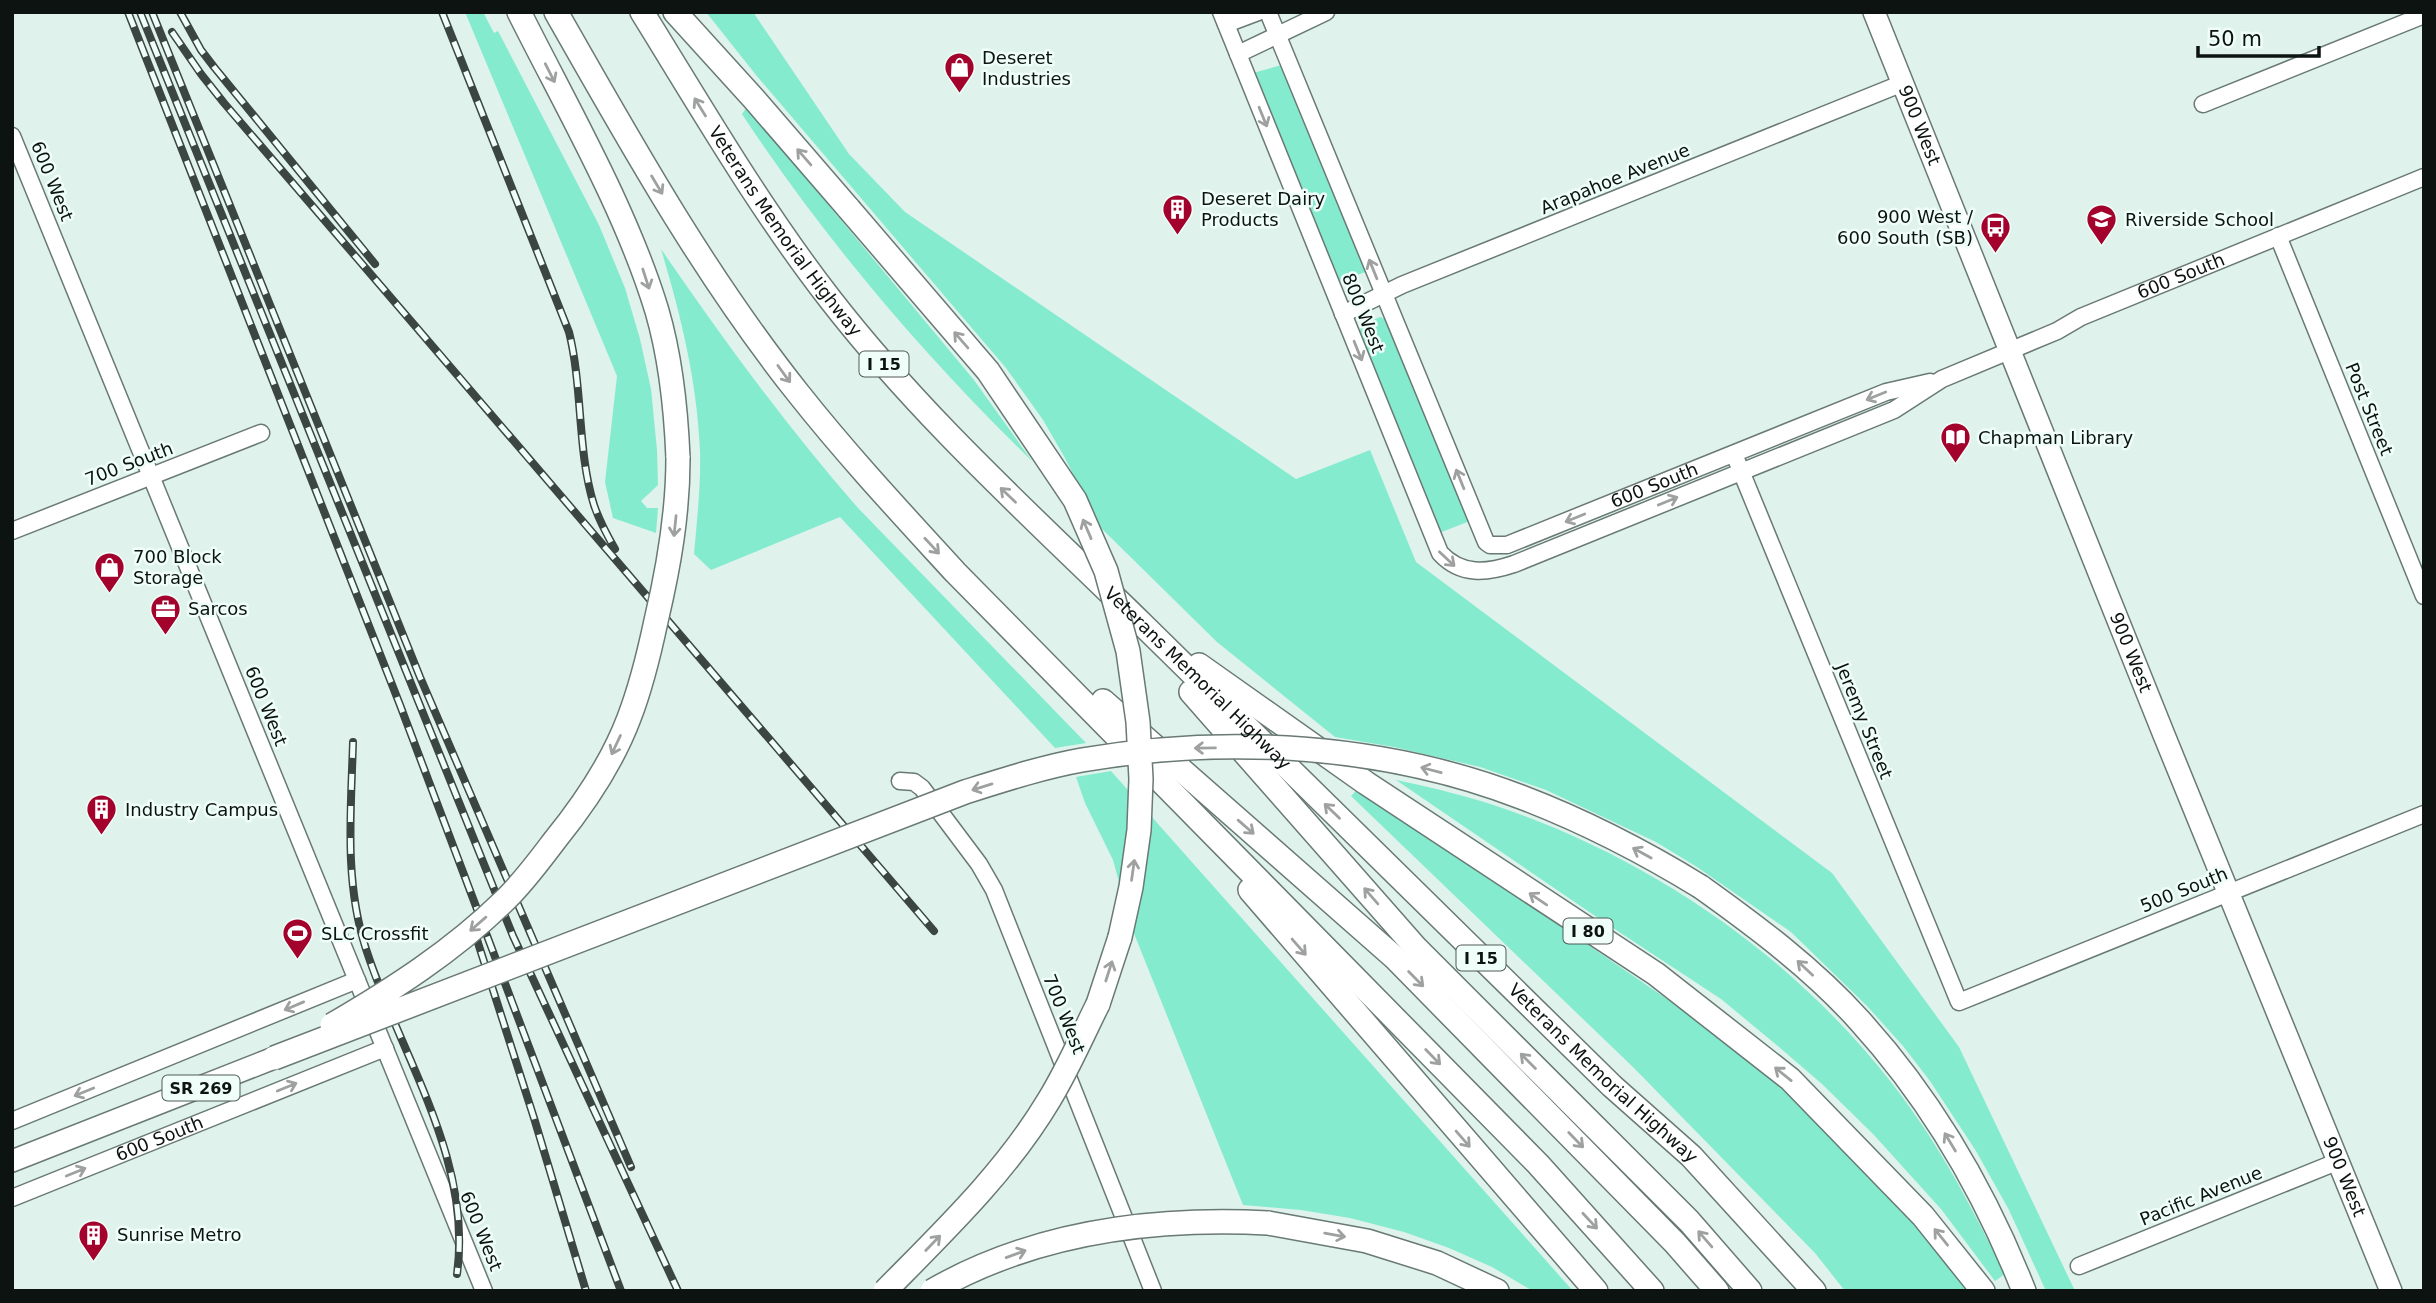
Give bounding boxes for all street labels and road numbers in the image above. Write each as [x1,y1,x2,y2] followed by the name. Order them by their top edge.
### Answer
[1894,82,1945,168] street label: 900 West
[705,122,867,341] street label: Veterans Memorial Highway
[27,138,78,224] street label: 600 West
[1537,139,1693,218] street label: Arapahoe Avenue
[2134,249,2227,303] street label: 600 South
[1338,270,1389,356] street label: 800 West
[860,352,908,376] road number: I 15
[2341,359,2398,458] street label: Post Street
[82,437,176,490] street label: 700 South
[1607,458,1701,512] street label: 600 South
[1100,582,1296,774] street label: Veterans Memorial Highway
[2106,609,2157,695] street label: 900 West
[1831,659,1897,782] street label: Jeremy Street
[241,663,292,749] street label: 600 West
[2137,862,2231,917] street label: 500 South
[1564,918,1612,944] road number: I 80
[1456,946,1506,970] road number: I 15
[1039,971,1090,1057] street label: 700 West
[1504,979,1703,1167] street label: Veterans Memorial Highway
[162,1076,240,1100] road number: SR 269
[113,1111,206,1165] street label: 600 South
[2319,1133,2370,1219] street label: 900 West
[2137,1161,2265,1230] street label: Pacific Avenue
[456,1188,507,1274] street label: 600 West

